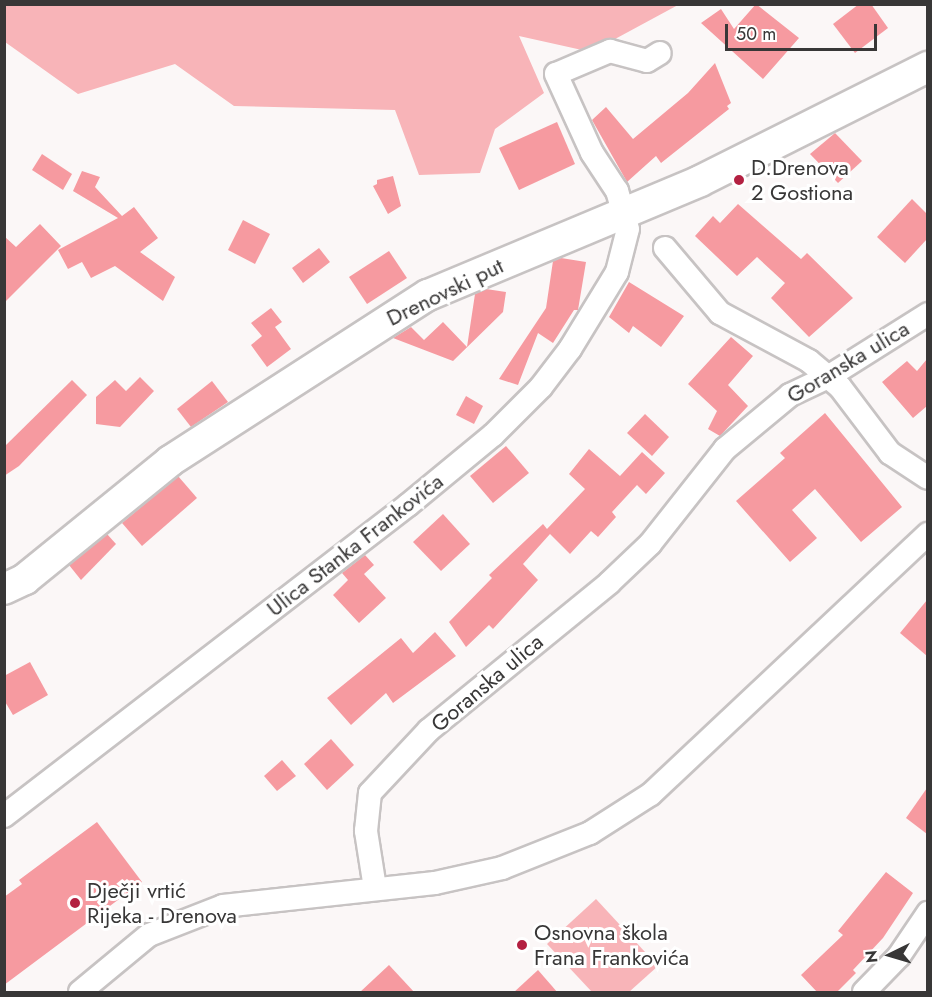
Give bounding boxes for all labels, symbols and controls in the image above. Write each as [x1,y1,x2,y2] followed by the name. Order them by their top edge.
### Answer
[728,12,880,50] scale bar
[736,21,776,47] text: 50 m
[751,154,853,206] place label: D.Drenova 2 Gostiona
[732,173,746,187] marker: D.Drenova 2 Gostiona
[382,252,508,332] street label: Drenovski put
[782,315,914,409] street label: Goranska ulica
[262,468,448,622] street label: Ulica Stanka Frankovića
[426,629,548,737] street label: Goranska ulica
[87,877,237,928] place label: Dječji vrtić Rijeka - Drenova
[68,896,82,910] marker: Dječji vrtić Rijeka - Drenova
[534,919,689,970] place label: Osnovna škola Frana Frankovića
[860,925,920,985] north arrow
[515,938,529,952] marker: Osnovna škola Frana Frankovića
[860,949,884,964] text: N

